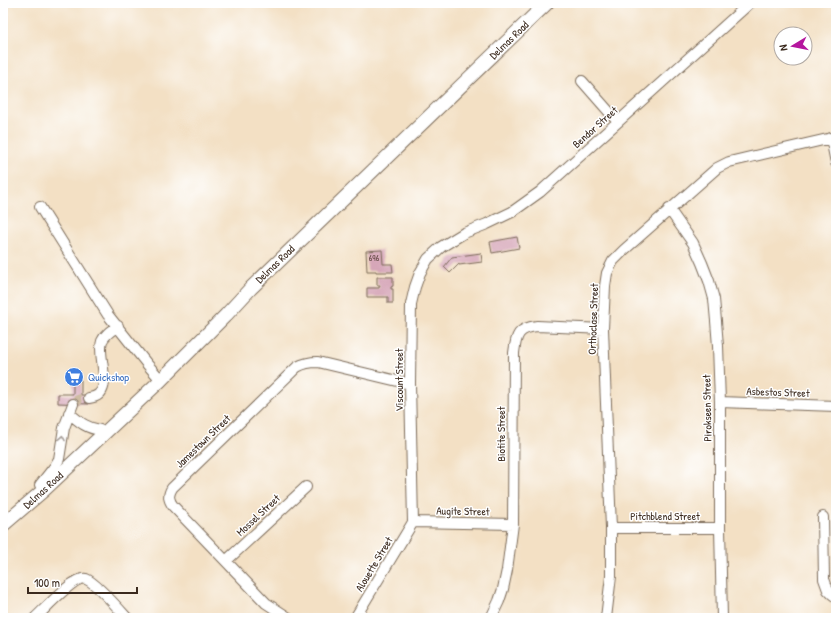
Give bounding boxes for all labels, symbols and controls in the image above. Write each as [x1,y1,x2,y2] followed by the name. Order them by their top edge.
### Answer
[486,17,532,62] street label: Delmas Road
[773,26,813,66] north arrow
[776,43,791,52] text: N
[569,103,621,151] street label: Bendor Street
[252,241,298,286] street label: Delmas Road
[369,252,380,264] house number: 696
[585,283,601,355] street label: Orthoclase Street
[392,348,406,411] street label: Viscount Street
[63,366,85,388] supermarket icon: Quickshop
[88,370,129,384] place label: Quickshop
[699,374,715,442] street label: Pirokseen Street
[746,384,810,400] street label: Asbestos Street
[494,406,508,462] street label: Biotite Street
[173,411,234,471] street label: Jamestown Street
[58,435,66,442] one-way arrow
[20,468,66,512] street label: Delmas Road
[233,491,283,539] street label: Mossel Street
[436,504,490,518] street label: Augite Street
[630,509,700,523] street label: Pitchblend Street
[352,534,396,594] street label: Alouette Street
[28,569,137,595] scale bar
[34,574,60,591] text: 100 m

